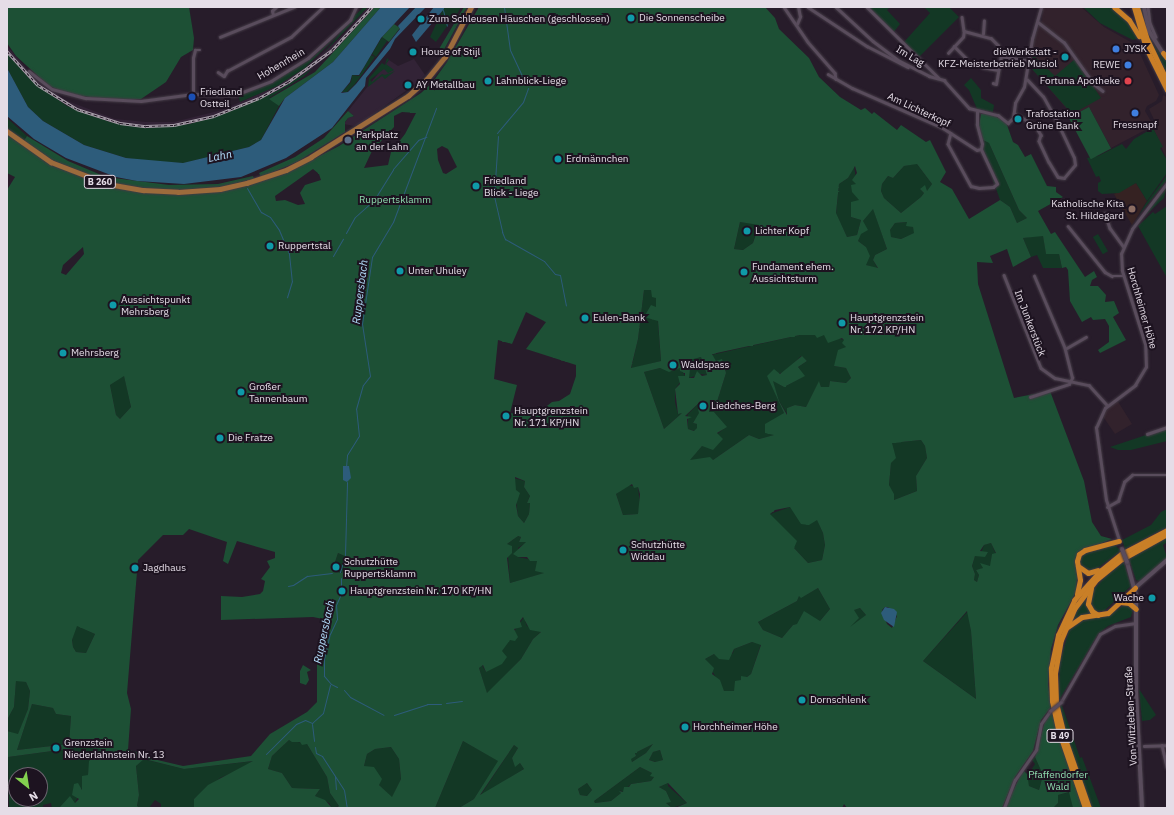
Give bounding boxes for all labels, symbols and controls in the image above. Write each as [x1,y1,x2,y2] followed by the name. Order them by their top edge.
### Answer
[639,12,725,24] place label: Die Sonnenscheibe
[429,13,610,25] place label: Zum Schleusen Häuschen (geschlossen)
[626,13,636,23] marker: Die Sonnenscheibe
[416,14,426,24] marker: Zum Schleusen Häuschen (geschlossen)
[894,43,926,69] street label: Im Lag
[1124,43,1147,55] place label: JYSK
[1111,44,1121,54] marker: JYSK
[938,45,1057,68] place label: dieWerkstatt - KFZ-Meisterbetrieb Musiol
[255,46,307,82] street label: Hohenrhein
[421,46,480,58] place label: House of Stijl
[408,47,418,57] marker: House of Stijl
[1060,52,1070,62] marker: dieWerkstatt - KFZ-Meisterbetrieb Musiol
[1093,59,1120,71] place label: REWE
[1123,60,1133,70] marker: REWE
[496,75,566,87] place label: Lahnblick-Liege
[1040,75,1120,87] place label: Fortuna Apotheke
[483,76,493,86] marker: Lahnblick-Liege
[1123,76,1133,86] marker: Fortuna Apotheke
[416,79,475,91] place label: AY Metallbau
[403,80,413,90] marker: AY Metallbau
[200,85,242,108] place label: Friedland Ostteil
[886,90,952,130] street label: Am Lichterkopf
[187,92,197,102] marker: Friedland Ostteil
[1026,107,1080,130] place label: Trafostation Grüne Bank
[1130,108,1140,118] marker: Fressnapf
[1013,114,1023,124] marker: Trafostation Grüne Bank
[1113,119,1157,131] place label: Fressnapf
[356,128,408,152] place label: Parkplatz an der Lahn
[343,135,353,145] marker: Parkplatz an der Lahn
[207,147,233,165] water label: Lahn
[566,153,629,165] place label: Erdmännchen
[553,154,563,164] marker: Erdmännchen
[484,174,538,198] place label: Friedland Blick - Liege
[83,175,117,189] road number: B 260
[471,181,481,191] marker: Friedland Blick - Liege
[359,194,431,206] park label: Ruppertsklamm
[1051,197,1124,220] place label: Katholische Kita St. Hildegard
[1127,204,1137,214] marker: Katholische Kita St. Hildegard
[755,225,809,237] place label: Lichter Kopf
[742,226,752,236] marker: Lichter Kopf
[278,240,331,252] place label: Ruppertstal
[265,241,275,251] marker: Ruppertstal
[350,259,370,325] water label: Ruppersbach
[752,260,834,284] place label: Fundament ehem. Aussichtsturm
[408,265,467,277] place label: Unter Uhuley
[395,266,405,276] marker: Unter Uhuley
[1125,266,1159,350] street label: Horchheimer Höhe
[739,267,749,277] marker: Fundament ehem. Aussichtsturm
[1012,288,1048,358] street label: Im Junkerstück
[121,293,190,316] place label: Aussichtspunkt Mehrsberg
[108,300,118,310] marker: Aussichtspunkt Mehrsberg
[850,311,924,334] place label: Hauptgrenzstein Nr. 172 KP/HN
[593,312,645,324] place label: Eulen-Bank
[580,313,590,323] marker: Eulen-Bank
[837,318,847,328] marker: Hauptgrenzstein Nr. 172 KP/HN
[71,347,119,359] place label: Mehrsberg
[58,348,68,358] marker: Mehrsberg
[681,359,729,371] place label: Waldspass
[668,360,678,370] marker: Waldspass
[249,380,307,404] place label: Großer Tannenbaum
[236,387,246,397] marker: Großer Tannenbaum
[711,400,775,412] place label: Liedches-Berg
[698,401,708,411] marker: Liedches-Berg
[514,404,588,428] place label: Hauptgrenzstein Nr. 171 KP/HN
[501,411,511,421] marker: Hauptgrenzstein Nr. 171 KP/HN
[228,432,273,444] place label: Die Fratze
[215,433,225,443] marker: Die Fratze
[631,538,685,562] place label: Schutzhütte Widdau
[618,545,628,555] marker: Schutzhütte Widdau
[344,555,416,578] place label: Schutzhütte Ruppertsklamm
[143,562,186,574] place label: Jagdhaus
[331,562,341,572] marker: Schutzhütte Ruppertsklamm
[130,563,140,573] marker: Jagdhaus
[350,585,491,597] place label: Hauptgrenzstein Nr. 170 KP/HN
[337,586,347,596] marker: Hauptgrenzstein Nr. 170 KP/HN
[1114,592,1144,604] place label: Wache
[1147,593,1157,603] marker: Wache
[311,599,337,665] water label: Ruppersbach
[1122,666,1140,766] street label: Von-Witzleben-Straße
[810,694,866,706] place label: Dornschlenk
[797,695,807,705] marker: Dornschlenk
[693,721,778,733] place label: Horchheimer Höhe
[680,722,690,732] marker: Horchheimer Höhe
[1046,729,1074,743] road number: B 49
[64,736,165,760] place label: Grenzstein Niederlahnstein Nr. 13
[51,743,61,753] marker: Grenzstein Niederlahnstein Nr. 13
[8,767,48,807] north arrow
[1028,768,1088,792] park label: Pfaffendorfer Wald
[27,788,40,805] text: N

